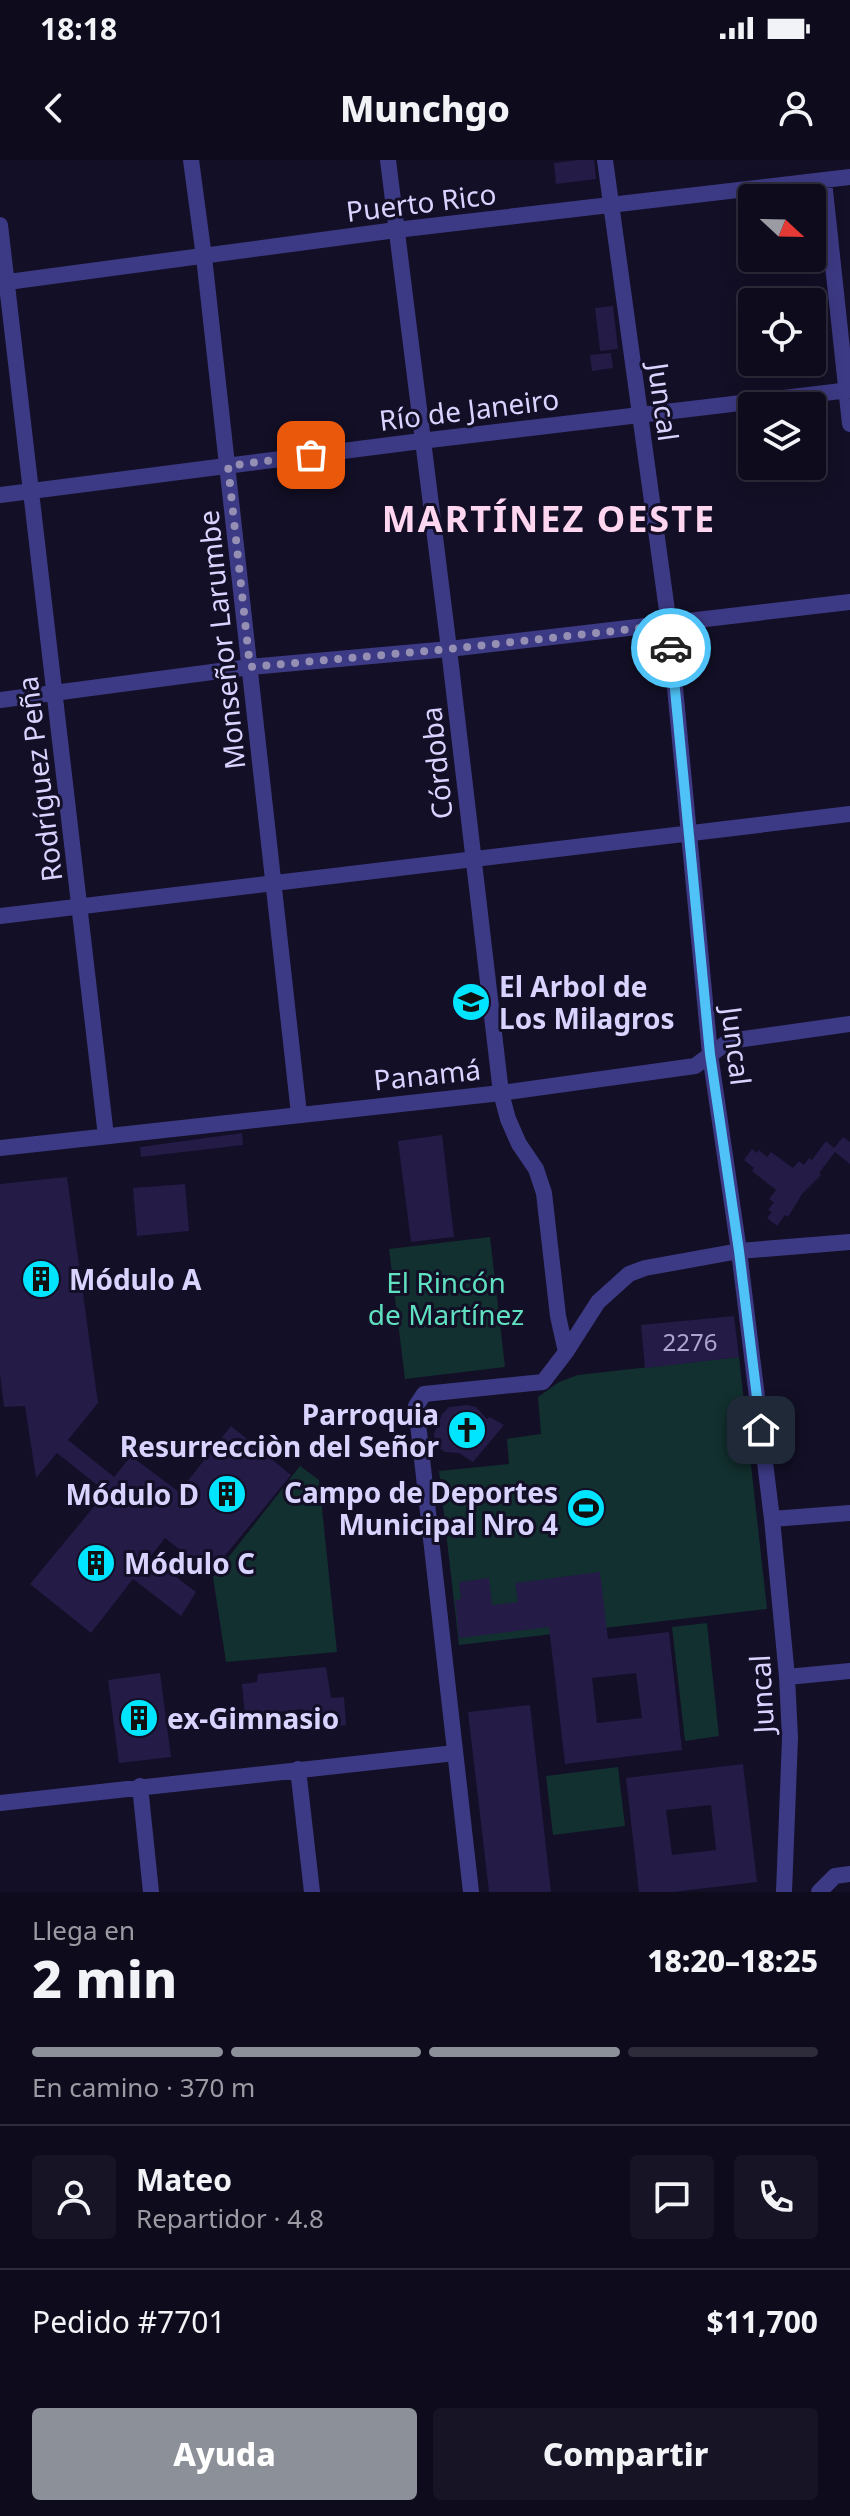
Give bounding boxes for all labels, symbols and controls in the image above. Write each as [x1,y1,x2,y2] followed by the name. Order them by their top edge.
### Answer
[40,8,117,49] text: 18:18
[340,84,510,133] text: Munchgo
[32,86,76,130] icon: back
[774,86,818,130] icon: person
[344,174,498,230] street label: Puerto Rico
[738,184,826,272] north arrow
[738,184,826,480] map controls
[738,288,826,376] button: locate
[639,357,688,444] street label: Juncal
[377,379,561,439] street label: Río de Janeiro
[738,392,826,480] button: layers
[277,421,345,489] pin
[289,433,333,477] icon: bag
[382,494,716,543] district label: MARTÍNEZ OESTE
[188,509,254,771] street label: Monseñor Larumbe
[631,608,711,688] courier
[649,626,693,670] icon: car
[8,674,70,884] street label: Rodríguez Peña
[411,705,461,821] street label: Córdoba
[499,967,675,1037] place label: El Arbol de Los Milagros
[450,981,492,1023] school or university icon: El Arbol de Los Milagros
[713,1002,761,1087] street label: Juncal
[372,1049,482,1099] street label: Panamá
[20,1258,62,1300] building icon: Módulo A
[69,1260,202,1298] place label: Módulo A
[368,1263,524,1333] park label: El Rincón de Martínez
[663,1325,717,1358] house number: 2276
[120,1395,439,1465] place label: Parroquia Resurrecciòn del Señor
[727,1396,795,1464] pin
[739,1408,783,1452] icon: home
[446,1409,488,1451] church icon: Parroquia Resurrecciòn del Señor
[206,1473,248,1515] building icon: Módulo D
[284,1473,558,1543] place label: Campo de Deportes Municipal Nro 4
[66,1475,199,1513] place label: Módulo D
[565,1487,607,1529] sports icon: Campo de Deportes Municipal Nro 4
[75,1542,117,1584] building icon: Módulo C
[124,1544,255,1582] place label: Módulo C
[740,1654,782,1737] street label: Juncal
[118,1697,160,1739] building icon: ex-Gimnasio
[167,1699,339,1737] place label: ex-Gimnasio
[32,1912,135,1948] text: Llega en
[647,1940,818,1981] text: 18:20–18:25
[32,1942,177,2013] text: 2 min
[32,2069,255,2105] text: En camino · 370 m
[32,2155,116,2239] button: person
[630,2155,714,2239] button: chat
[734,2155,818,2239] button: phone
[136,2159,232,2200] text: Mateo
[136,2200,324,2236] text: Repartidor · 4.8
[32,2301,226,2342] text: Pedido #7701
[706,2301,818,2342] text: $11,700
[32,2408,417,2500] button: Ayuda
[433,2408,818,2500] button: Compartir

